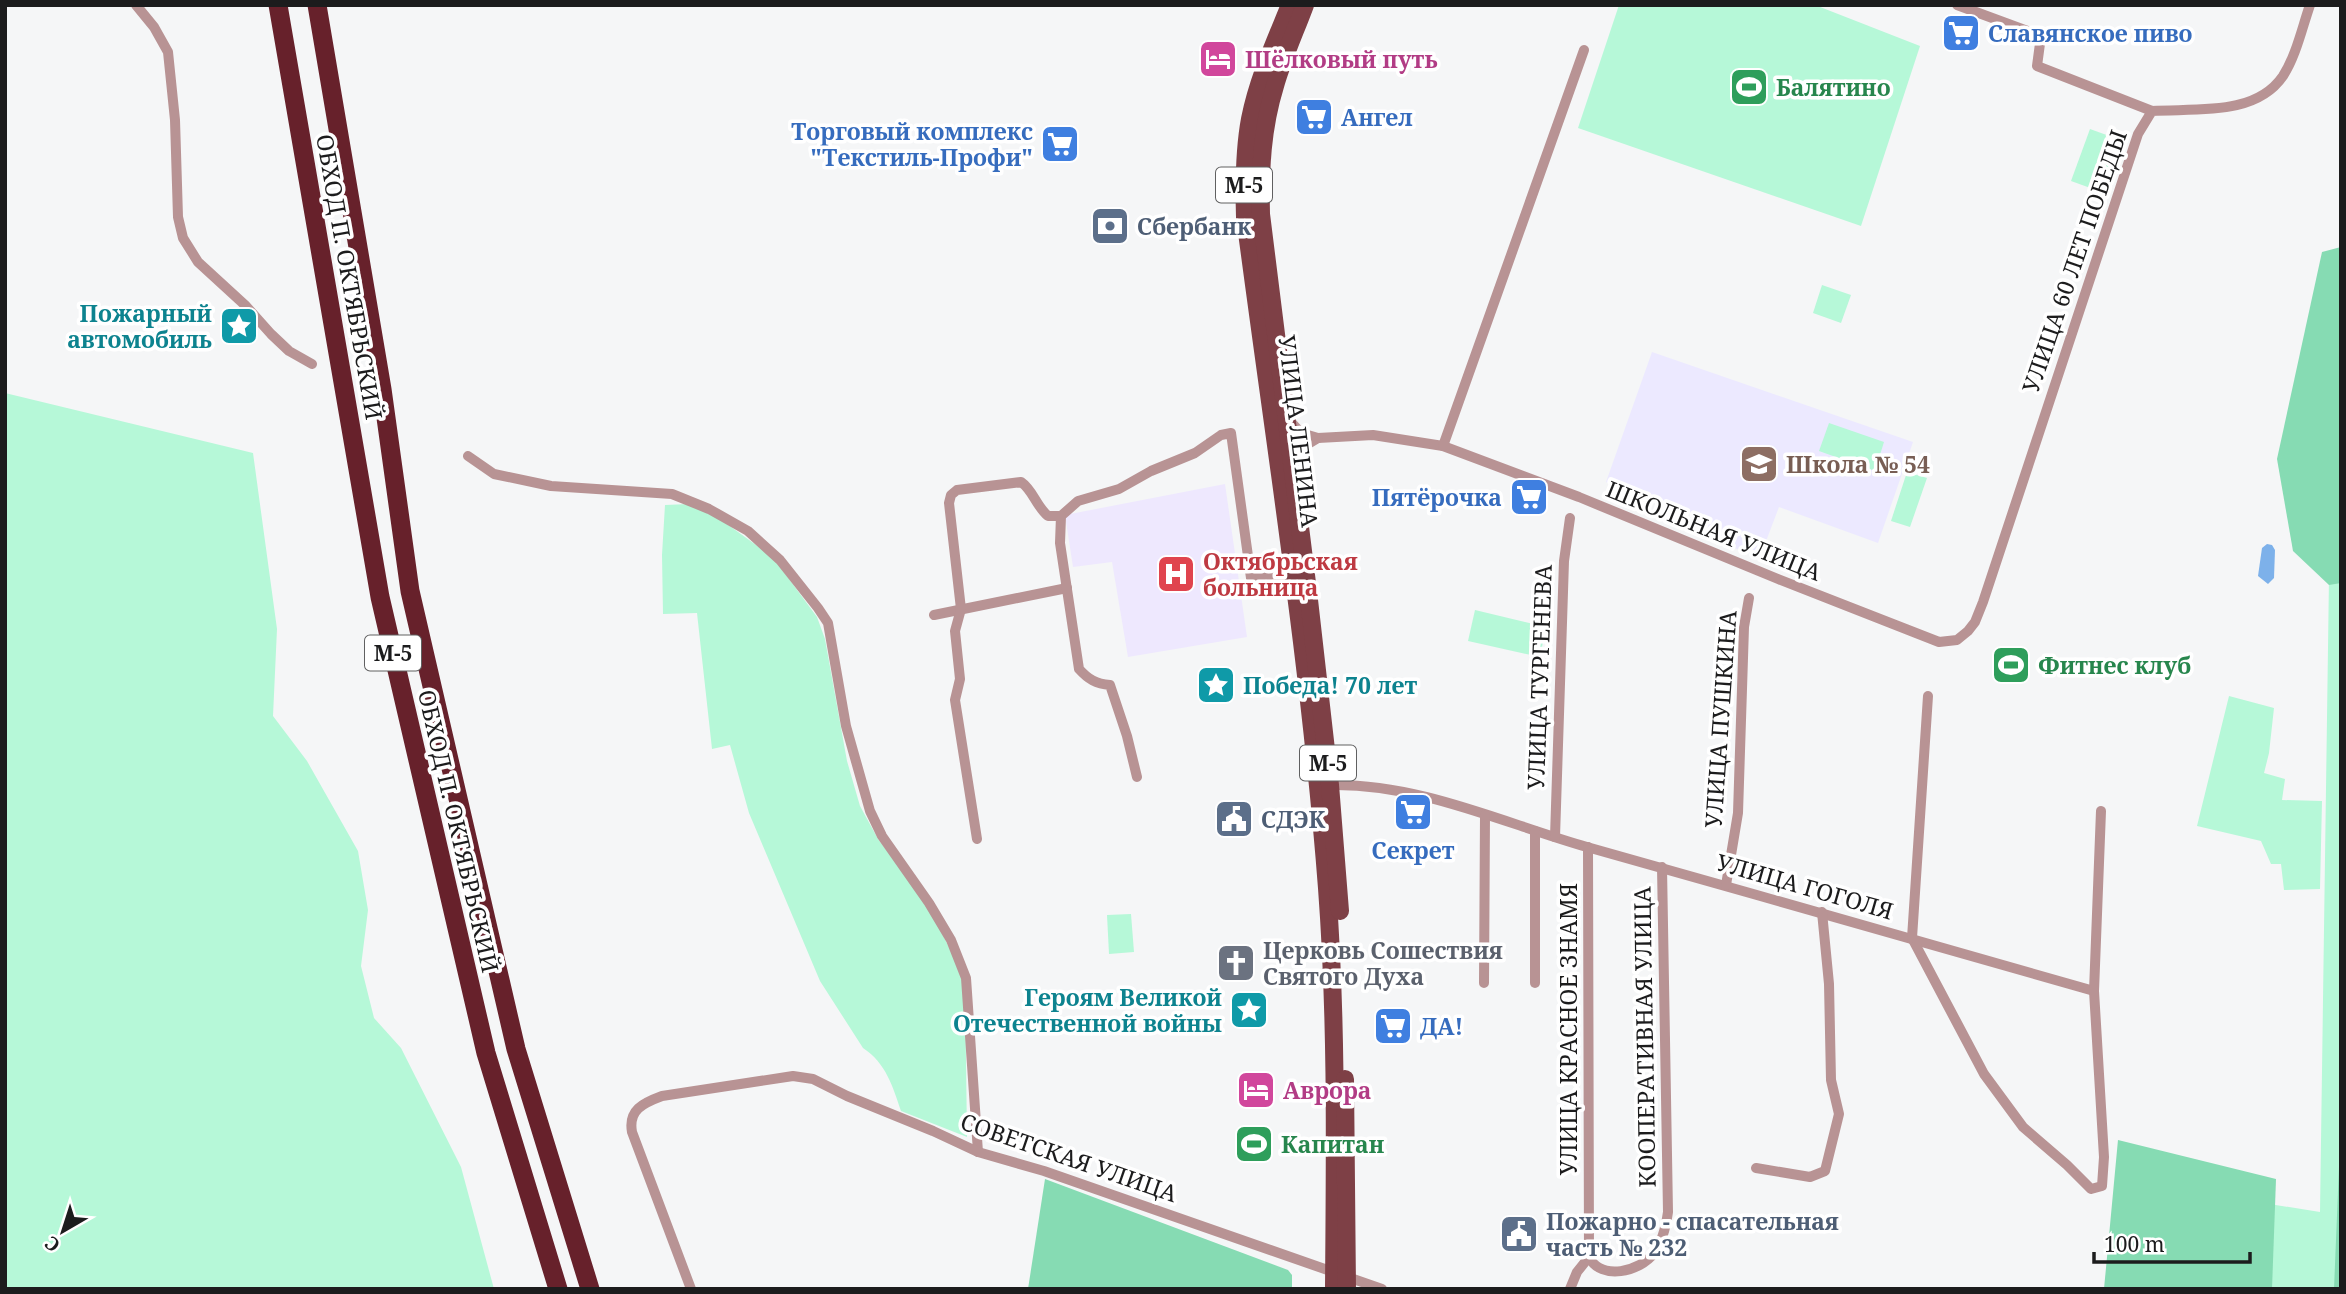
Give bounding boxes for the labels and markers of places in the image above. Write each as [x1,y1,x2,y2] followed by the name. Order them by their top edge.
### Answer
[1940,12,1982,54] supermarket icon: Славянское пиво
[1988,17,2193,49] place label: Славянское пиво
[1197,38,1239,80] hotel icon: Шёлковый путь
[1245,43,1438,75] place label: Шёлковый путь
[1728,66,1770,108] sports icon: Балятино
[1776,71,1891,103] place label: Балятино
[1293,96,1335,138] supermarket icon: Ангел
[1341,101,1413,133] place label: Ангел
[791,115,1033,173] place label: Торговый комплекс "Текстиль-Профи"
[1039,123,1081,165] supermarket icon: Торговый комплекс "Текстиль-Профи"
[1089,205,1131,247] bank icon: Сбербанк
[1137,210,1252,242] place label: Сбербанк
[67,297,212,355] place label: Пожарный автомобиль
[218,305,260,347] place icon: Пожарный автомобиль
[1738,443,1780,485] school or university icon: Школа № 54
[1786,448,1930,480] place label: Школа № 54
[1508,476,1550,518] supermarket icon: Пятёрочка
[1372,481,1502,513] place label: Пятёрочка
[1203,545,1358,603] place label: Октябрьская больница
[1155,553,1197,595] hospital icon: Октябрьская больница
[1990,644,2032,686] sports icon: Фитнес клуб
[2038,649,2191,681] place label: Фитнес клуб
[1195,664,1237,706] place icon: Победа! 70 лет
[1243,669,1417,701] place label: Победа! 70 лет
[1392,791,1434,833] supermarket icon: Секрет
[1213,798,1255,840] public building icon: СДЭК
[1261,803,1326,835] place label: СДЭК
[1372,834,1455,866] place label: Секрет
[1263,934,1503,992] place label: Церковь Сошествия Святого Духа
[1215,942,1257,984] church icon: Церковь Сошествия Святого Духа
[953,981,1222,1039] place label: Героям Великой Отечественной войны
[1228,989,1270,1031] place icon: Героям Великой Отечественной войны
[1372,1005,1414,1047] supermarket icon: ДА!
[1420,1010,1463,1042] place label: ДА!
[1235,1069,1277,1111] hotel icon: Аврора
[1283,1074,1371,1106] place label: Аврора
[1233,1123,1275,1165] sports icon: Капитан
[1281,1128,1385,1160] place label: Капитан
[1546,1205,1839,1263] place label: Пожарно - спасательная часть № 232
[1498,1213,1540,1255] public building icon: Пожарно - спасательная часть № 232

